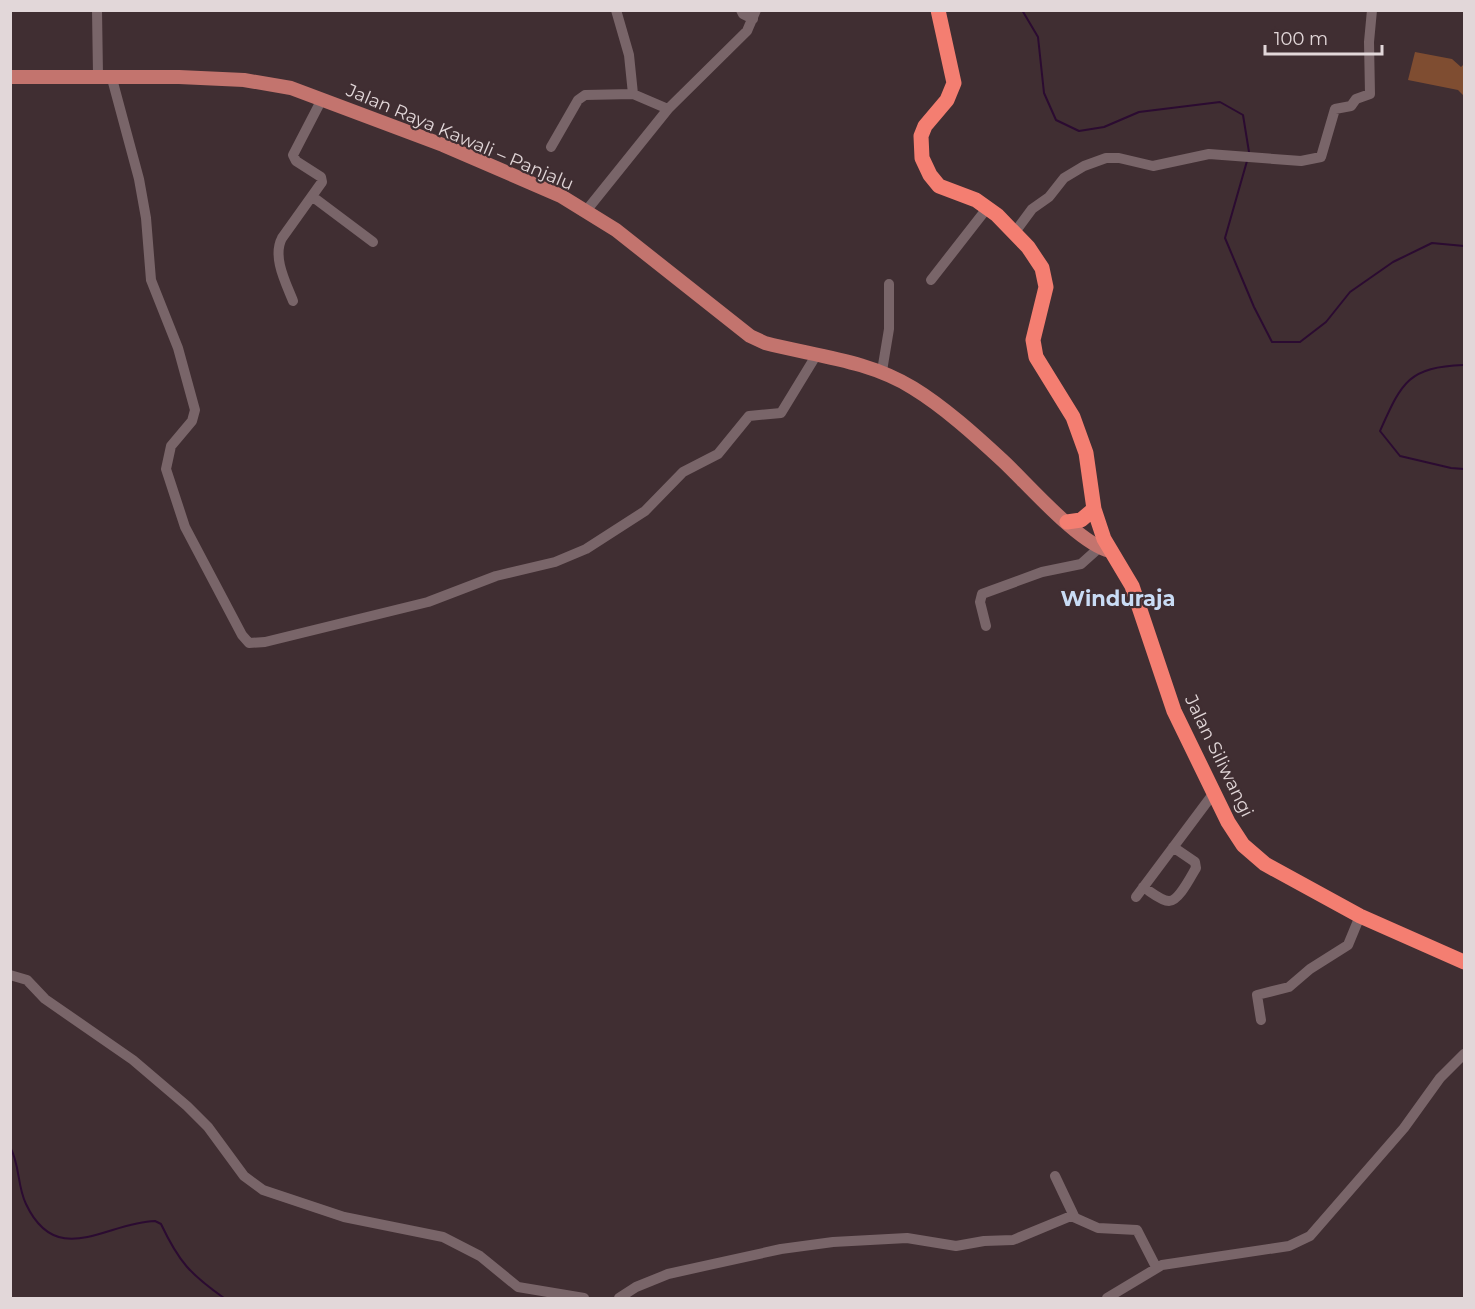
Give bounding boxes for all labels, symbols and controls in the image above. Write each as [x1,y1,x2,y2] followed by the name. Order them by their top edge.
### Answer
[1265,18,1382,56] scale bar
[1274,28,1328,50] text: 100 m
[342,79,577,195] street label: Jalan Raya Kawali – Panjalu
[1061,586,1175,611] district label: Winduraja
[1180,691,1258,821] street label: Jalan Siliwangi

